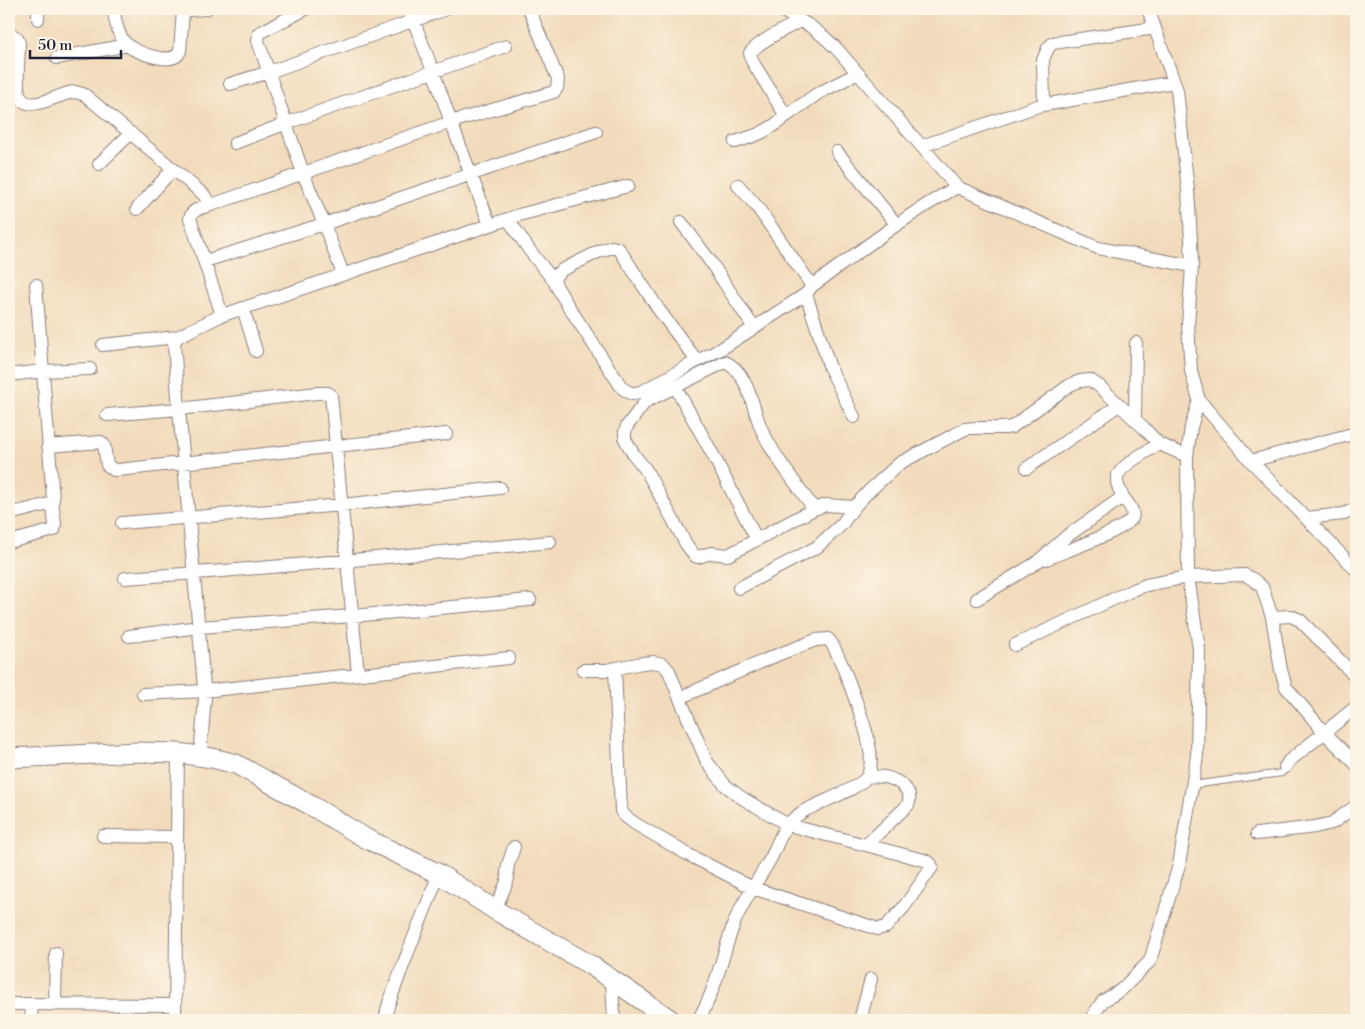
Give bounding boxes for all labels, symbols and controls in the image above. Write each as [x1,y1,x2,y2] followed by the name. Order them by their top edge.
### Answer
[30,28,121,60] scale bar
[38,36,72,55] text: 50 m

